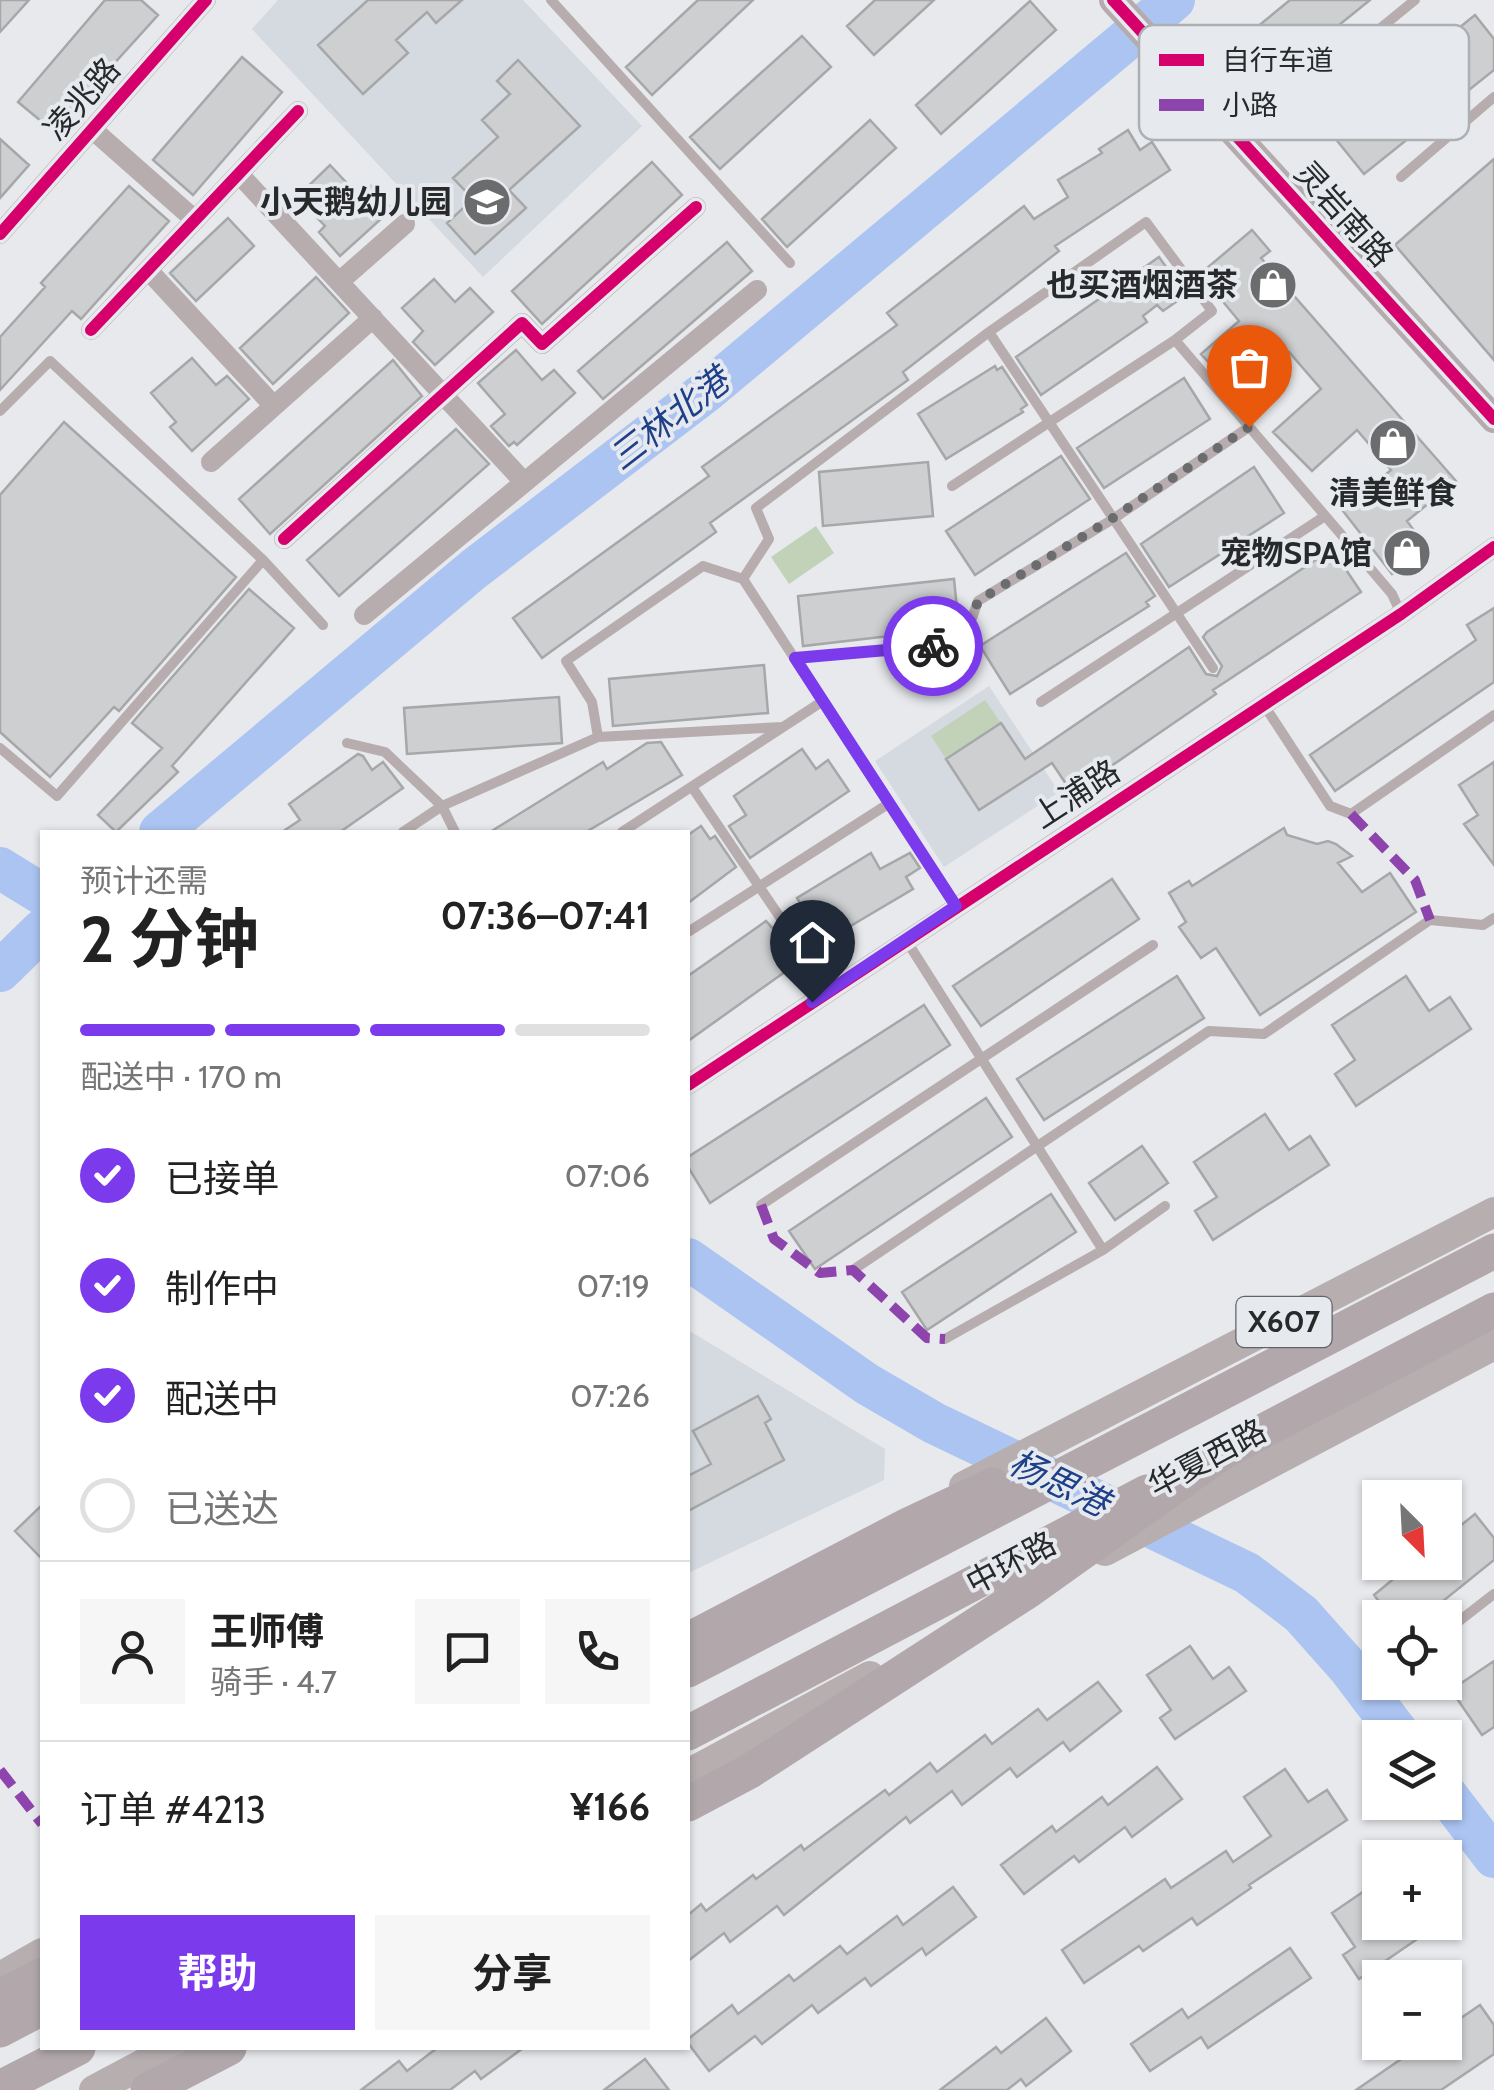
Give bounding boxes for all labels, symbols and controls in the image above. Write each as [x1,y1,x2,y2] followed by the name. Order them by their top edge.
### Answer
[1139,25,1469,140] legend
[1222,43,1334,77] text: 自行车道
[35,50,128,148] street label: 凌兆路
[1222,88,1278,122] text: 小路
[1287,153,1402,274] street label: 灵岩南路
[461,176,513,228] school or university icon: 小天鹅幼儿园
[260,182,452,221] place label: 小天鹅幼儿园
[1247,259,1299,311] shop icon: 也买酒烟酒茶
[1046,265,1238,304] place label: 也买酒烟酒茶
[1207,325,1292,428] pin
[1222,340,1277,395] icon: bag
[600,355,741,479] water label: 三林北港
[1367,417,1419,469] shop icon: 清美鲜食
[1329,473,1457,512] place label: 清美鲜食
[1381,527,1433,579] shop icon: 宠物SPA馆
[1220,533,1372,572] place label: 宠物SPA馆
[883,596,983,696] courier
[906,619,961,674] icon: bike
[1025,751,1127,836] street label: 上浦路
[80,861,208,900] text: 预计还需
[441,892,650,939] text: 07:36–07:41
[80,899,259,978] text: 2 分钟
[770,900,855,1003] pin
[785,915,840,970] icon: home
[80,1057,282,1096] text: 配送中 · 170 m
[80,1148,135,1203] icon: check
[165,1155,279,1202] text: 已接单
[565,1156,650,1195] text: 07:06
[80,1258,135,1313] icon: check
[165,1265,279,1312] text: 制作中
[577,1266,650,1305] text: 07:19
[1236,1297,1332,1347] road number: X607
[80,1368,135,1423] icon: check
[165,1375,279,1422] text: 配送中
[570,1376,650,1415] text: 07:26
[1141,1410,1272,1505] street label: 华夏西路
[1003,1440,1120,1527] water label: 杨思港
[1362,1480,1462,1580] north arrow
[1362,1480,1462,2060] map controls
[165,1485,279,1532] text: 已送达
[959,1523,1062,1602] street label: 中环路
[80,1599,185,1704] button: person
[415,1599,520,1704] button: chat
[545,1599,650,1704] button: phone
[1362,1600,1462,1700] button: locate
[210,1608,324,1655] text: 王师傅
[210,1662,337,1701] text: 骑手 · 4.7
[1362,1720,1462,1820] button: layers
[570,1783,650,1830] text: ¥166
[80,1786,266,1833] text: 订单 #4213
[1362,1840,1462,1940] button: +
[80,1915,355,2030] button: 帮助
[375,1915,650,2030] button: 分享
[1362,1960,1462,2060] button: −

